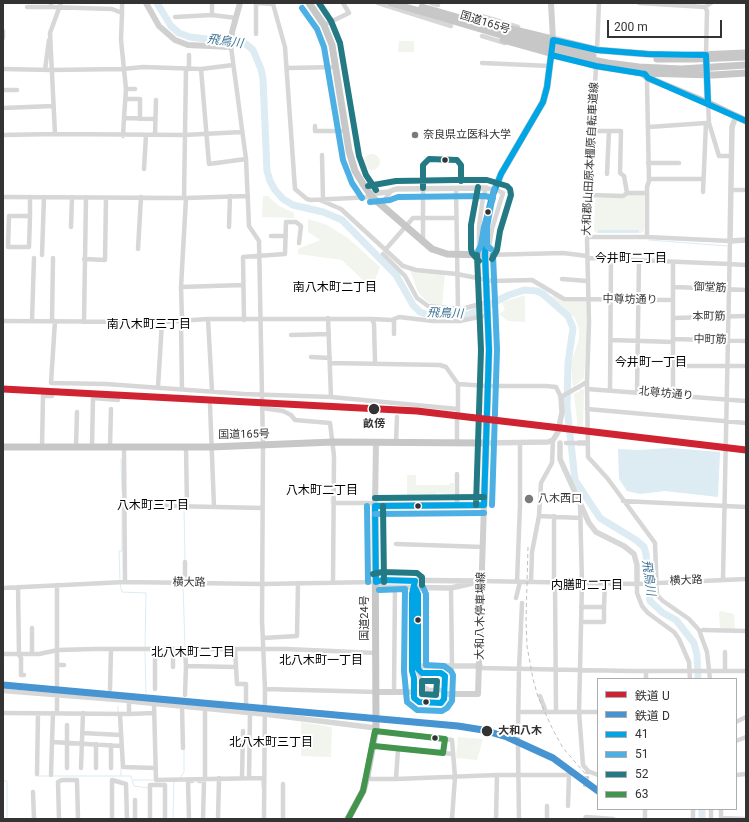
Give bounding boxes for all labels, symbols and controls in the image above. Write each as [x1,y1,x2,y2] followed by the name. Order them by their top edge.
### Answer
[458,9,512,37] street label: 国道165号
[609,12,724,38] scale bar
[614,20,648,34] text: 200 m
[206,32,244,52] water label: 飛鳥川
[580,82,602,236] street label: 大和郡山田原本橿原自転車道線
[423,128,511,142] place label: 奈良県立医科大学
[410,130,420,140] marker: 奈良県立医科大学
[440,155,450,165] unlabelled marker
[483,207,493,217] unlabelled marker
[595,252,667,266] district label: 今井町二丁目
[293,281,377,295] district label: 南八木町二丁目
[693,281,727,295] street label: 御堂筋
[602,293,658,307] street label: 中尊坊通り
[427,306,463,322] water label: 飛鳥川
[692,310,726,324] street label: 本町筋
[107,318,191,332] district label: 南八木町三丁目
[693,333,727,347] street label: 中町筋
[615,356,687,370] district label: 今井町一丁目
[638,385,694,403] street label: 北尊坊通り
[367,402,381,416] marker: 畝傍
[363,417,385,431] place label: 畝傍
[218,428,270,442] street label: 国道165号
[286,484,358,498] district label: 八木町二丁目
[538,492,582,506] place label: 八木西口
[523,493,535,505] marker: 八木西口
[117,499,189,513] district label: 八木町三丁目
[413,501,423,511] unlabelled marker
[638,559,658,597] water label: 飛鳥川
[474,572,488,660] street label: 大和八木停車場線
[669,574,703,588] street label: 横大路
[172,576,206,590] street label: 横大路
[551,579,623,593] district label: 内膳町二丁目
[358,595,372,641] street label: 国道24号
[413,615,423,625] unlabelled marker
[151,646,235,660] district label: 北八木町二丁目
[279,654,363,668] district label: 北八木町一丁目
[597,678,737,810] legend
[635,689,670,703] text: 鉄道 U
[421,697,431,707] unlabelled marker
[635,709,670,723] text: 鉄道 D
[480,724,494,738] marker: 大和八木
[498,724,542,738] place label: 大和八木
[635,727,649,741] text: 41
[430,733,440,743] unlabelled marker
[229,736,313,750] district label: 北八木町三丁目
[635,747,649,761] text: 51
[635,767,649,781] text: 52
[635,787,649,801] text: 63

